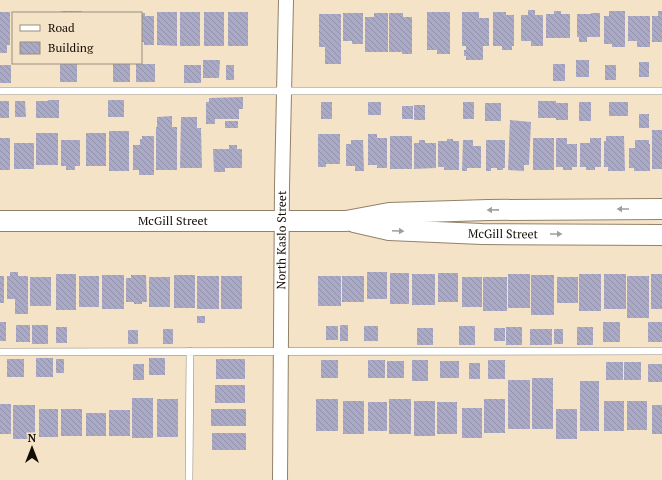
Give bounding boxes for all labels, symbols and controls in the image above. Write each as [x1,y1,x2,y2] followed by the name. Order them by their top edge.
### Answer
[12,12,142,64] legend
[48,20,75,35] text: Road
[48,40,94,55] text: Building
[273,190,289,289] street label: North Kaslo Street
[616,206,629,212] one-way arrow
[486,207,499,213] one-way arrow
[138,213,209,228] street label: McGill Street
[468,225,539,241] street label: McGill Street
[392,228,405,234] one-way arrow
[550,231,563,237] one-way arrow
[12,428,52,468] north arrow
[28,431,37,445] text: N

